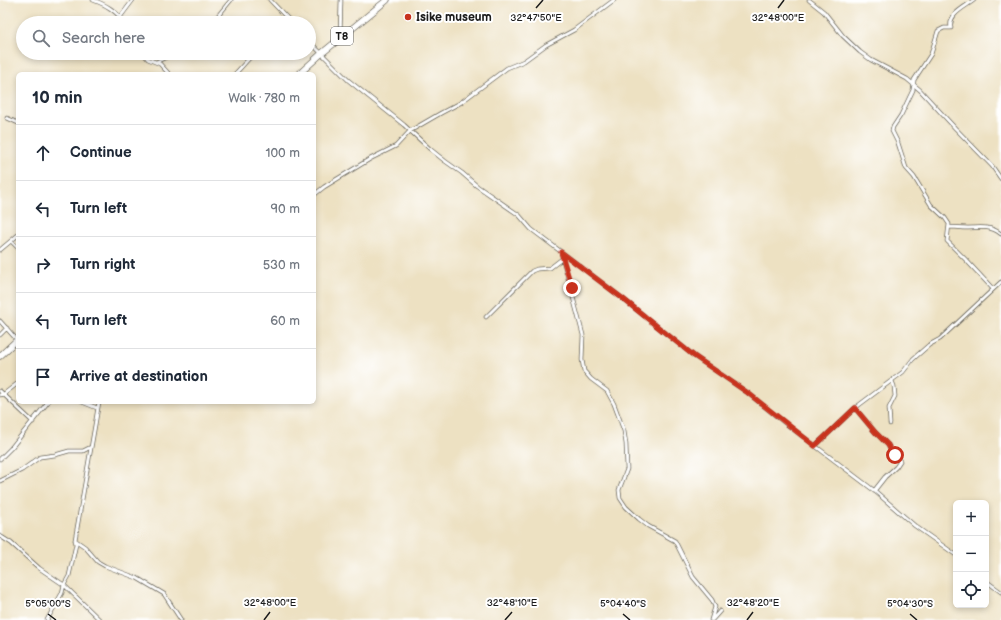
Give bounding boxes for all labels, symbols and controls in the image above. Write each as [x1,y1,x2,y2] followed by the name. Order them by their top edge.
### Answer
[416,10,492,25] place label: Isike museum
[403,12,413,22] marker: Isike museum
[510,12,562,24] text: 32°47'50"E
[752,12,805,24] text: 32°48'00"E
[16,16,316,60] search box
[30,27,52,49] icon: search
[331,27,353,45] road number: T8
[62,29,145,48] text: Search here
[32,88,83,108] text: 10 min
[228,90,300,106] text: Walk · 780 m
[32,142,54,164] icon: ahead
[70,143,132,162] text: Continue
[265,145,300,161] text: 100 m
[32,198,54,220] icon: left
[70,199,127,218] text: Turn left
[271,201,300,217] text: 90 m
[32,254,54,276] icon: right
[70,255,135,274] text: Turn right
[263,257,300,273] text: 530 m
[563,279,581,297] route end
[32,310,54,332] icon: left
[70,311,127,330] text: Turn left
[270,313,300,329] text: 60 m
[32,366,54,388] icon: arrive
[70,367,208,386] text: Arrive at destination
[886,446,904,464] route start
[953,500,989,608] map controls
[953,500,989,536] button: +
[953,536,989,572] button: −
[953,572,989,608] button: locate
[244,597,297,609] text: 32°48'00"E
[487,597,538,609] text: 32°48'10"E
[727,597,780,609] text: 32°48'20"E
[25,598,71,610] text: 5°05'00"S
[600,598,646,610] text: 5°04'40"S
[887,598,933,610] text: 5°04'30"S

